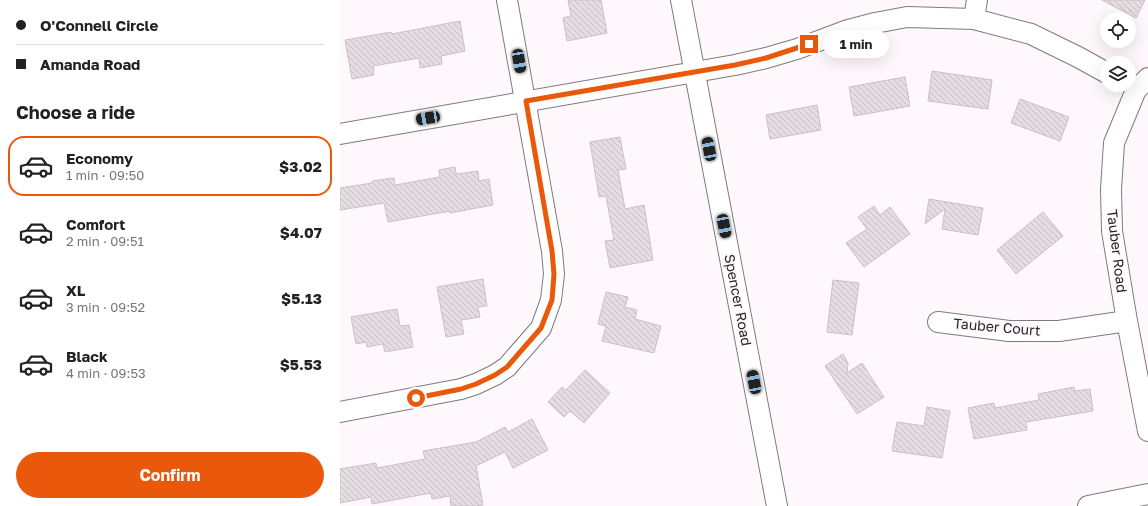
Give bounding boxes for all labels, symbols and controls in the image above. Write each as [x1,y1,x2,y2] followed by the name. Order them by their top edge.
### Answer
[1100,12,1136,92] map controls
[1100,12,1136,48] button: locate
[40,16,158,34] text: O'Connell Circle
[823,30,889,58] callout: 1 min
[800,35,818,53] route end
[840,36,872,52] text: 1 min
[511,48,527,74] car
[40,55,140,73] text: Amanda Road
[1100,56,1136,92] button: layers
[16,101,135,123] text: Choose a ride
[415,110,441,126] car
[701,136,717,162] car
[18,148,54,184] icon: car
[66,149,133,167] text: Economy
[279,157,322,175] text: $3.02
[66,167,144,183] text: 1 min · 09:50
[1104,208,1131,294] street label: Tauber Road
[716,213,732,239] car
[18,214,54,250] icon: car
[66,215,125,233] text: Comfort
[280,223,322,241] text: $4.07
[66,233,144,249] text: 2 min · 09:51
[721,252,756,347] street label: Spencer Road
[18,280,54,316] icon: car
[66,281,85,299] text: XL
[281,289,322,307] text: $5.13
[66,299,145,315] text: 3 min · 09:52
[953,314,1041,339] street label: Tauber Court
[18,346,54,382] icon: car
[66,347,108,365] text: Black
[280,355,322,373] text: $5.53
[66,365,146,381] text: 4 min · 09:53
[746,369,762,395] car
[407,389,425,407] route start
[16,452,324,498] button: Confirm

